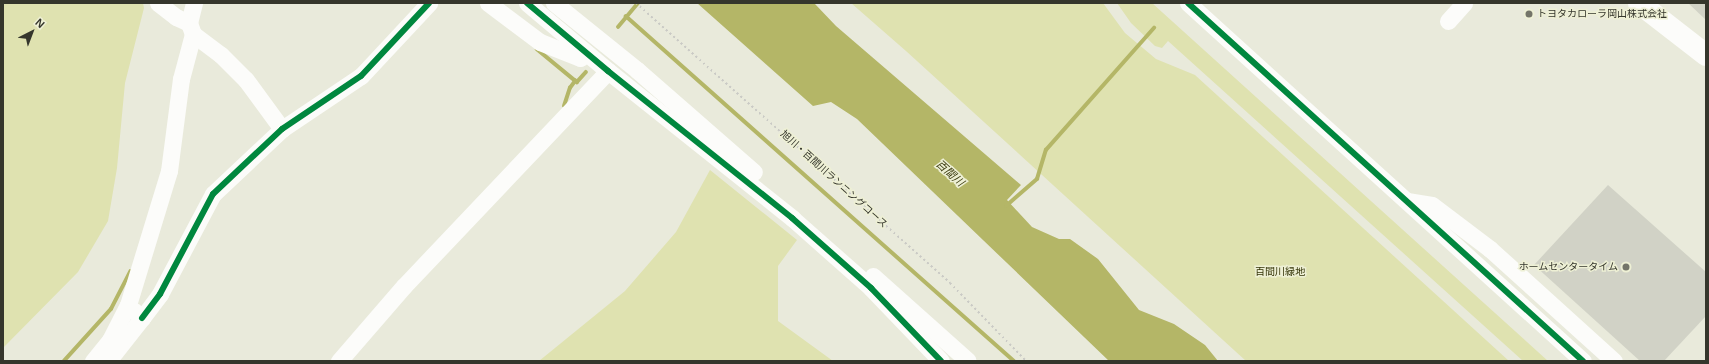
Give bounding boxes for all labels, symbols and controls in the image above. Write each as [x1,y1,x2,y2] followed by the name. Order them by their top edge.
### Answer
[1537,8,1667,20] place label: トヨタカローラ岡山株式会社
[1524,9,1534,19] marker: トヨタカローラ岡山株式会社
[12,12,52,52] north arrow
[33,16,47,30] text: N
[778,128,890,230] street label: 旭川・百間川ランニングコース
[933,157,967,189] water label: 百間川
[1518,261,1618,273] place label: ホームセンタータイム
[1621,262,1631,272] marker: ホームセンタータイム
[1255,266,1305,278] park label: 百間川緑地

